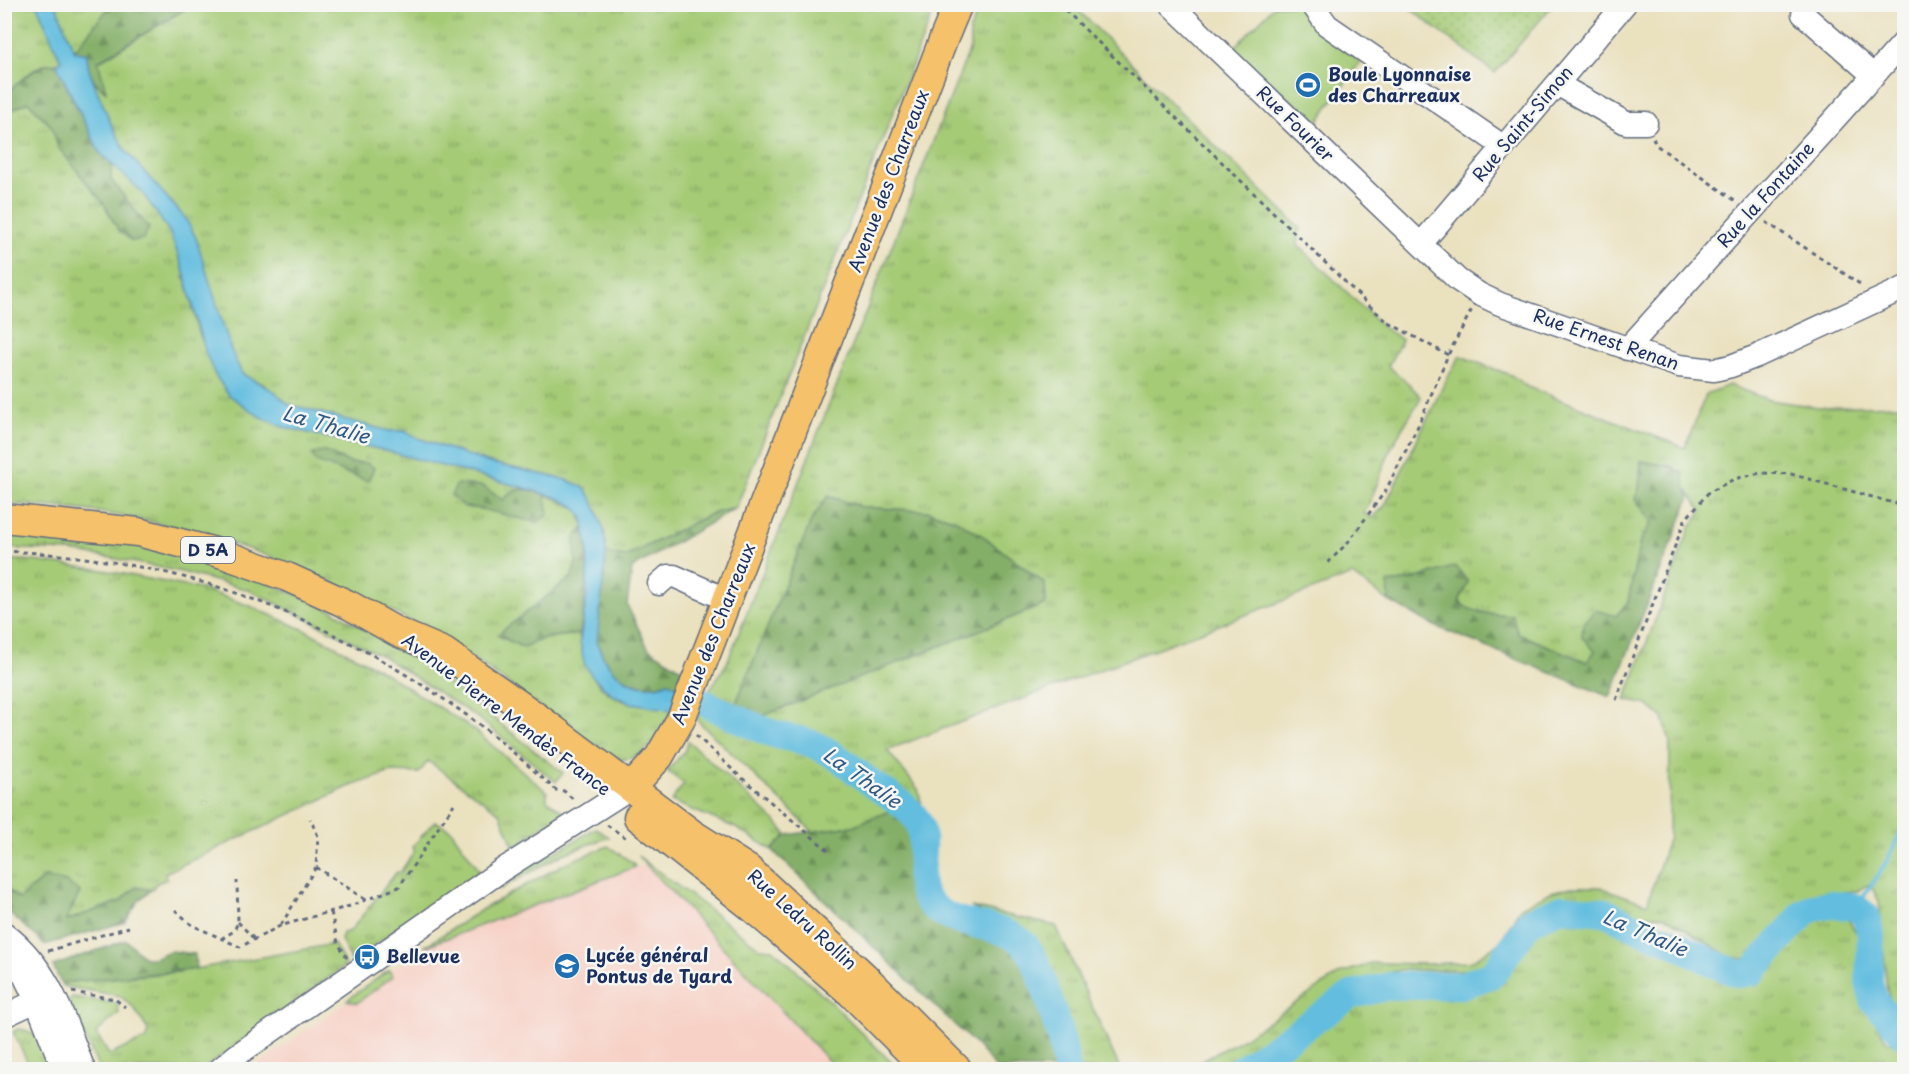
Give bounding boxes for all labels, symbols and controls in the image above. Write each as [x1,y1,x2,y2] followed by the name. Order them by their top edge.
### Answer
[1465,59,1579,187] street label: Rue Saint-Simon
[1328,60,1471,108] place label: Boule Lyonnaise des Charreaux
[1293,70,1323,100] sports icon: Boule Lyonnaise des Charreaux
[1251,79,1342,168] street label: Rue Fourier
[840,85,935,276] street label: Avenue des Charreaux
[1710,135,1820,253] street label: Rue la Fontaine
[1530,301,1683,376] street label: Rue Ernest Renan
[279,397,374,451] water label: La Thalie
[181,537,235,563] road number: D 5A
[664,539,761,728] street label: Avenue des Charreaux
[397,626,617,801] street label: Avenue Pierre Mendès France
[817,739,909,816] water label: La Thalie
[742,862,864,976] street label: Rue Ledru Rollin
[1598,901,1693,964] water label: La Thalie
[586,941,732,989] place label: Lycée général Pontus de Tyard
[352,942,382,972] bus stop icon: Bellevue
[386,942,460,969] place label: Bellevue
[552,951,582,981] school or university icon: Lycée général Pontus de Tyard

